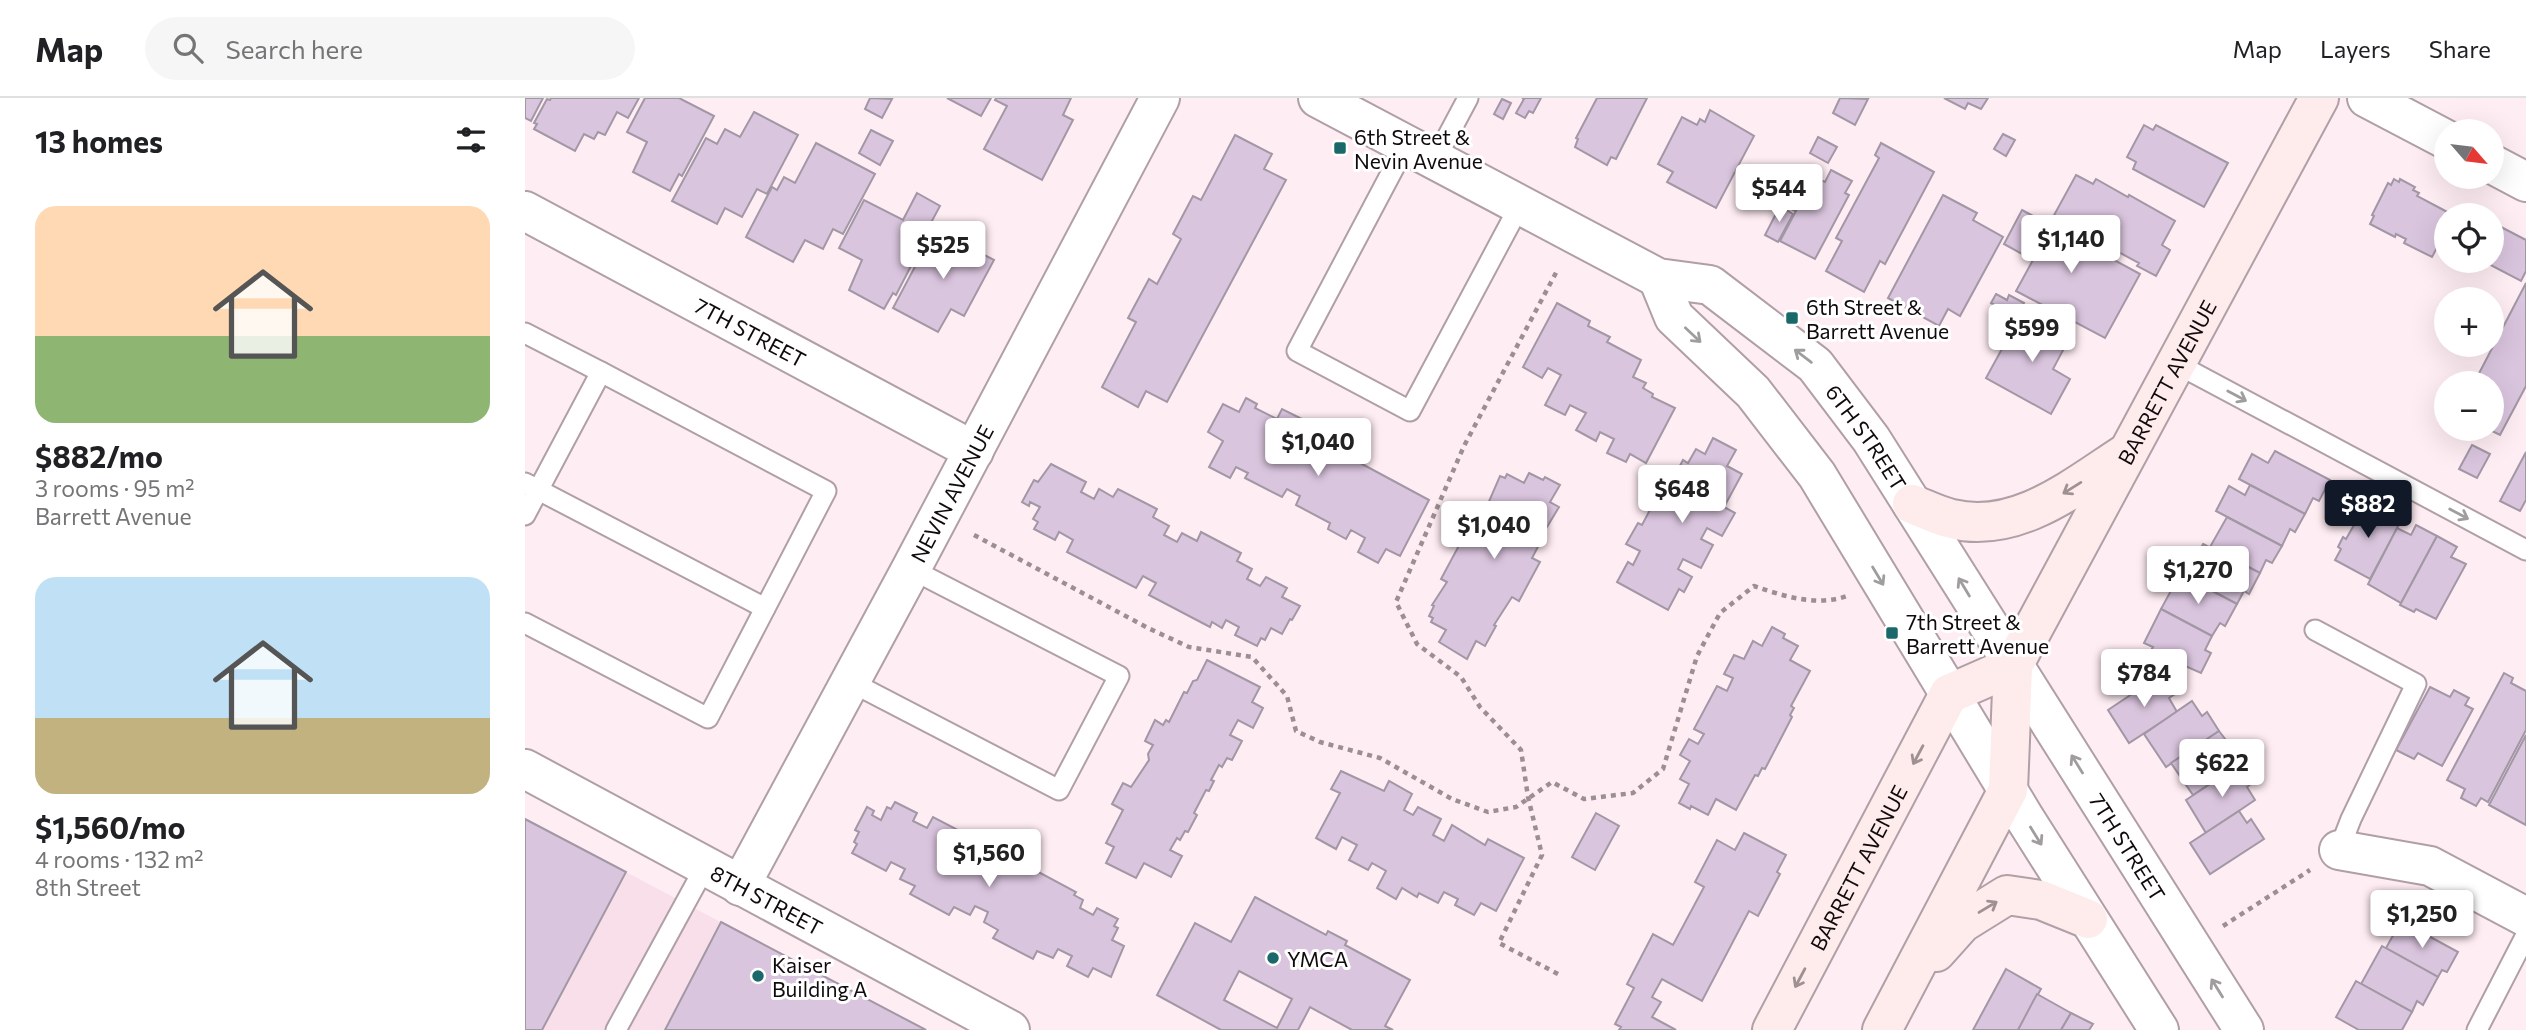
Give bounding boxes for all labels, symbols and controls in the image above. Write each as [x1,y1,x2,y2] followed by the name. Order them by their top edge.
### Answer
[145,17,635,80] search box
[35,28,103,69] text: Map
[169,29,207,67] icon: search
[225,33,363,64] text: Search here
[2233,34,2282,63] text: Map
[2320,34,2391,63] text: Layers
[2429,34,2491,63] text: Share
[2434,119,2504,189] north arrow
[2434,119,2504,441] map controls
[452,121,490,159] icon: filters
[35,122,163,159] text: 13 homes
[1354,124,1483,173] place label: 6th Street & Nevin Avenue
[1332,140,1348,156] marker: 6th Street & Nevin Avenue
[1738,164,1820,224] pin: $544
[1752,173,1806,201] text: $544
[2434,203,2504,273] button: locate
[2014,216,2128,275] pin: $1,140
[902,222,984,281] pin: $525
[2037,224,2105,252] text: $1,140
[916,230,970,258] text: $525
[200,251,326,377] icon: home
[2434,287,2504,357] button: +
[691,292,811,372] street label: 7TH STREET
[1806,294,1949,343] place label: 6th Street & Barrett Avenue
[2112,295,2221,468] street label: BARRETT AVENUE
[1991,304,2073,364] pin: $599
[1784,310,1800,326] marker: 6th Street & Barrett Avenue
[2004,313,2060,341] text: $599
[1684,326,1701,343] one-way arrow
[1794,349,1813,364] one-way arrow
[2434,371,2504,441] button: −
[1821,379,1912,494] street label: 6TH STREET
[2226,390,2247,403] one-way arrow
[1261,418,1375,478] pin: $1,040
[905,420,998,566] street label: NEVIN AVENUE
[1281,427,1355,455] text: $1,040
[35,437,163,474] text: $882/mo
[1641,466,1723,525] pin: $648
[35,474,194,502] text: 3 rooms · 95 m²
[1654,474,1710,502] text: $648
[2063,480,2082,495] one-way arrow
[2327,480,2409,540] pin: $882
[2341,489,2395,517] text: $882
[35,502,192,530] text: Barrett Avenue
[1437,502,1551,561] pin: $1,040
[2449,508,2469,522] one-way arrow
[1457,510,1531,538] text: $1,040
[2141,546,2255,606] pin: $1,270
[2163,555,2233,583] text: $1,270
[1871,565,1885,585] one-way arrow
[1957,578,1972,597] one-way arrow
[1906,609,2049,658] place label: 7th Street & Barrett Avenue
[200,622,326,748] icon: home
[1884,625,1900,641] marker: 7th Street & Barrett Avenue
[2103,650,2185,709] pin: $784
[2117,658,2171,686] text: $784
[2181,740,2263,799] pin: $622
[1911,744,1924,765] one-way arrow
[2195,748,2249,776] text: $622
[2069,755,2083,775] one-way arrow
[1804,780,1911,954] street label: BARRETT AVENUE
[2085,788,2171,905] street label: 7TH STREET
[35,808,185,845] text: $1,560/mo
[2030,826,2044,846] one-way arrow
[932,830,1046,889] pin: $1,560
[953,838,1025,866] text: $1,560
[35,845,204,873] text: 4 rooms · 132 m²
[707,859,827,940] street label: 8TH STREET
[35,873,141,901] text: 8th Street
[2365,890,2479,950] pin: $1,250
[1978,899,1998,913] one-way arrow
[2386,899,2458,927] text: $1,250
[1287,946,1348,971] place label: YMCA
[1265,950,1281,966] marker: YMCA
[772,952,867,1001] place label: Kaiser Building A
[1792,967,1806,987] one-way arrow
[750,968,766,984] marker: Kaiser Building A
[2210,979,2224,999] one-way arrow

